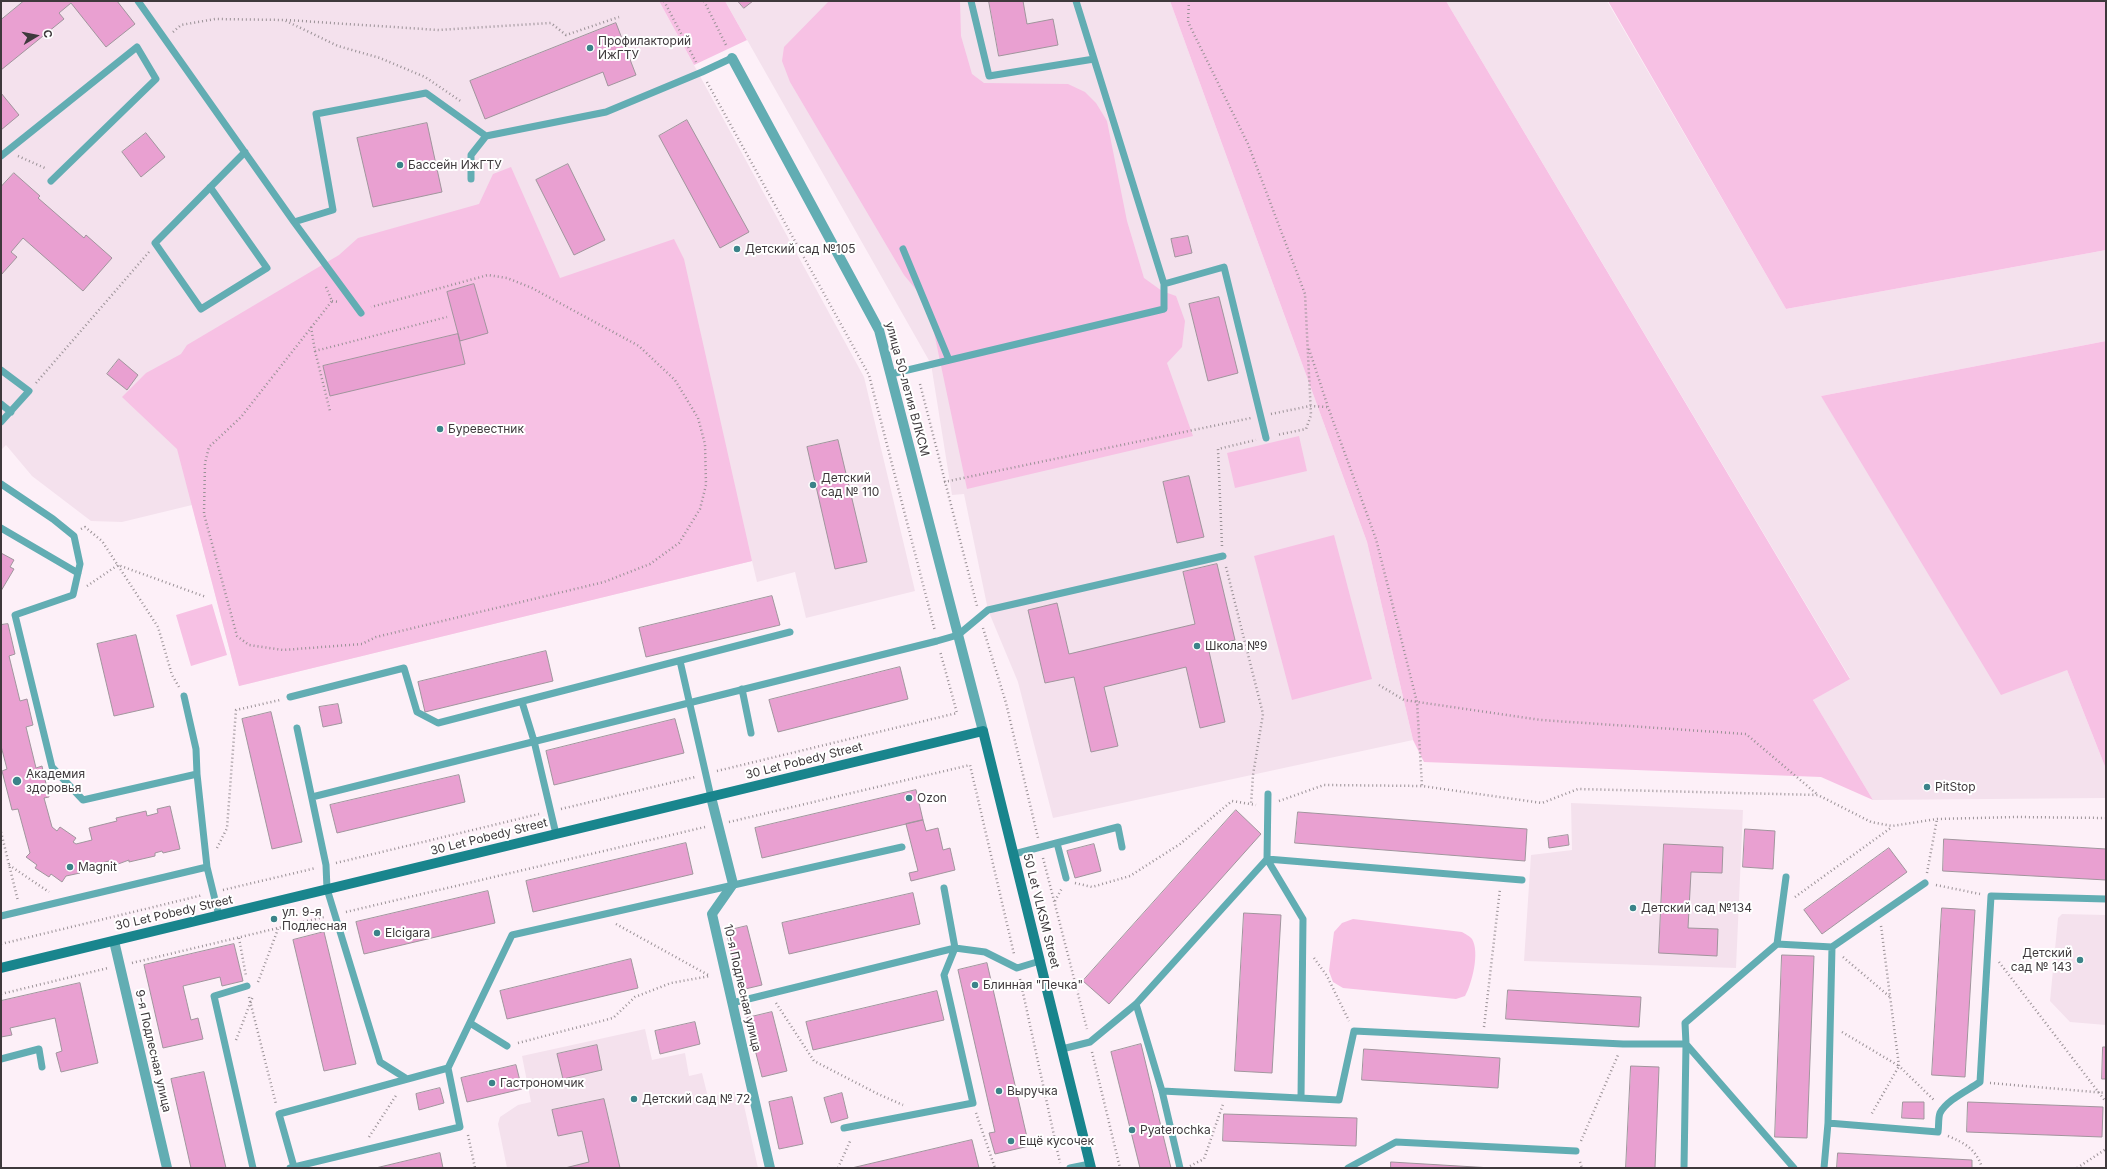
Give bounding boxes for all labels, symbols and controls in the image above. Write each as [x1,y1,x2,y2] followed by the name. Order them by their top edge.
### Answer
[16,16,56,56] north arrow
[40,29,55,39] text: С
[598,34,691,62] place label: Профилакторий ИжГТУ
[585,43,595,53] marker: Профилакторий ИжГТУ
[408,158,502,172] place label: Бассейн ИжГТУ
[395,160,405,170] marker: Бассейн ИжГТУ
[745,242,856,256] place label: Детский сад №105
[732,244,742,254] marker: Детский сад №105
[882,320,932,458] street label: улица 50-летия ВЛКСМ
[448,422,524,436] place label: Буревестник
[435,424,445,434] marker: Буревестник
[821,471,879,499] place label: Детский сад № 110
[808,480,818,490] marker: Детский сад № 110
[1205,639,1267,653] place label: Школа №9
[1192,641,1202,651] marker: Школа №9
[744,740,864,782] street label: 30 Let Pobedy Street
[26,767,85,795] place label: Академия здоровья
[11,775,23,787] marker: Академия здоровья
[1935,780,1976,794] place label: PitStop
[1922,782,1932,792] marker: PitStop
[917,791,947,805] place label: Ozon
[904,793,914,803] marker: Ozon
[429,816,549,858] street label: 30 Let Pobedy Street
[1020,852,1062,970] street label: 50 Let VLKSM Street
[78,860,117,874] place label: Magnit
[65,862,75,872] marker: Magnit
[114,892,234,934] street label: 30 Let Pobedy Street
[1641,901,1752,915] place label: Детский сад №134
[1628,903,1638,913] marker: Детский сад №134
[282,905,347,933] place label: ул. 9-я Подлесная
[269,914,279,924] marker: ул. 9-я Подлесная
[720,923,764,1053] street label: 10-я Подлесная улица
[385,926,430,940] place label: Elcigara
[372,928,382,938] marker: Elcigara
[2011,946,2072,974] place label: Детский сад № 143
[2075,955,2085,965] marker: Детский сад № 143
[983,978,1083,992] place label: Блинная "Печка"
[970,980,980,990] marker: Блинная "Печка"
[132,988,174,1114] street label: 9-я Подлесная улица
[500,1076,584,1090] place label: Гастрономчик
[487,1078,497,1088] marker: Гастрономчик
[1007,1084,1058,1098] place label: Выручка
[994,1086,1004,1096] marker: Выручка
[642,1092,750,1106] place label: Детский сад № 72
[629,1094,639,1104] marker: Детский сад № 72
[1140,1123,1211,1137] place label: Pyaterochka
[1127,1125,1137,1135] marker: Pyaterochka
[1019,1134,1094,1148] place label: Ещё кусочек
[1006,1136,1016,1146] marker: Ещё кусочек

